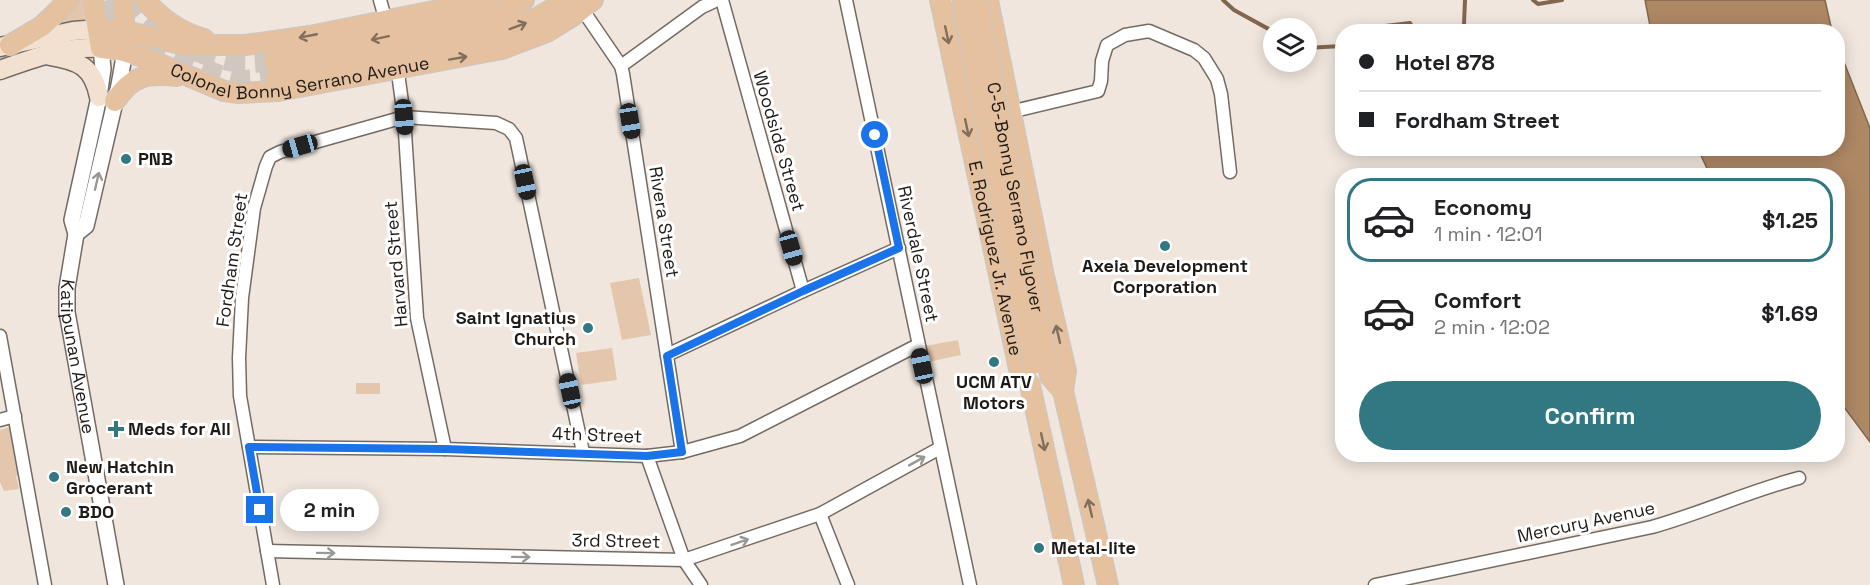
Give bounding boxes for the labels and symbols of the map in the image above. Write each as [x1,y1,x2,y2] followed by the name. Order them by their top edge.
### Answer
[508,19,527,30] one-way arrow
[942,25,953,45] one-way arrow
[299,31,318,42] one-way arrow
[371,33,391,44] one-way arrow
[167,51,431,104] street label: Colonel Bonny Serrano Avenue
[447,52,467,63] one-way arrow
[748,68,811,214] street label: Woodside Street
[982,80,1050,315] street label: C-5-Bonny Serrano Flyover
[394,98,414,136] car
[618,102,642,140] car
[962,118,973,137] one-way arrow
[861,121,888,148] route start
[280,132,320,160] car
[138,147,173,170] place label: PNB
[119,152,133,166] marker: PNB
[964,158,1028,358] street label: E. Rodriguez Jr. Avenue
[512,163,538,201] car
[644,165,685,279] street label: Rivera Street
[91,172,103,191] one-way arrow
[893,184,944,324] street label: Riverdale Street
[211,191,252,329] street label: Fordham Street
[379,200,412,328] street label: Harvard Street
[777,228,805,268] car
[1158,239,1172,253] marker: Axeia Development Corporation
[1082,254,1248,298] place label: Axeia Development Corporation
[56,277,101,436] street label: Katipunan Avenue
[456,306,576,350] place label: Saint Ignatius Church
[581,321,595,335] marker: Saint Ignatius Church
[1051,325,1063,344] one-way arrow
[909,347,935,385] car
[987,355,1001,369] marker: UCM ATV Motors
[956,370,1032,414] place label: UCM ATV Motors
[557,372,583,410] car
[128,417,231,440] place label: Meds for All
[552,421,642,448] street label: 4th Street
[109,422,123,436] marker: Meds for All
[1037,433,1049,452] one-way arrow
[66,455,174,499] place label: New Hatchin Grocerant
[907,455,925,466] one-way arrow
[47,470,61,484] marker: New Hatchin Grocerant
[281,489,380,531] callout: 2 min
[246,496,273,523] route end
[1515,496,1657,547] street label: Mercury Avenue
[1083,498,1095,517] one-way arrow
[78,500,114,523] place label: BDO
[59,505,73,519] marker: BDO
[572,528,660,553] street label: 3rd Street
[730,535,749,546] one-way arrow
[1051,536,1136,559] place label: Metal-lite
[1032,541,1046,555] marker: Metal-lite
[315,547,335,558] one-way arrow
[510,551,530,563] one-way arrow

